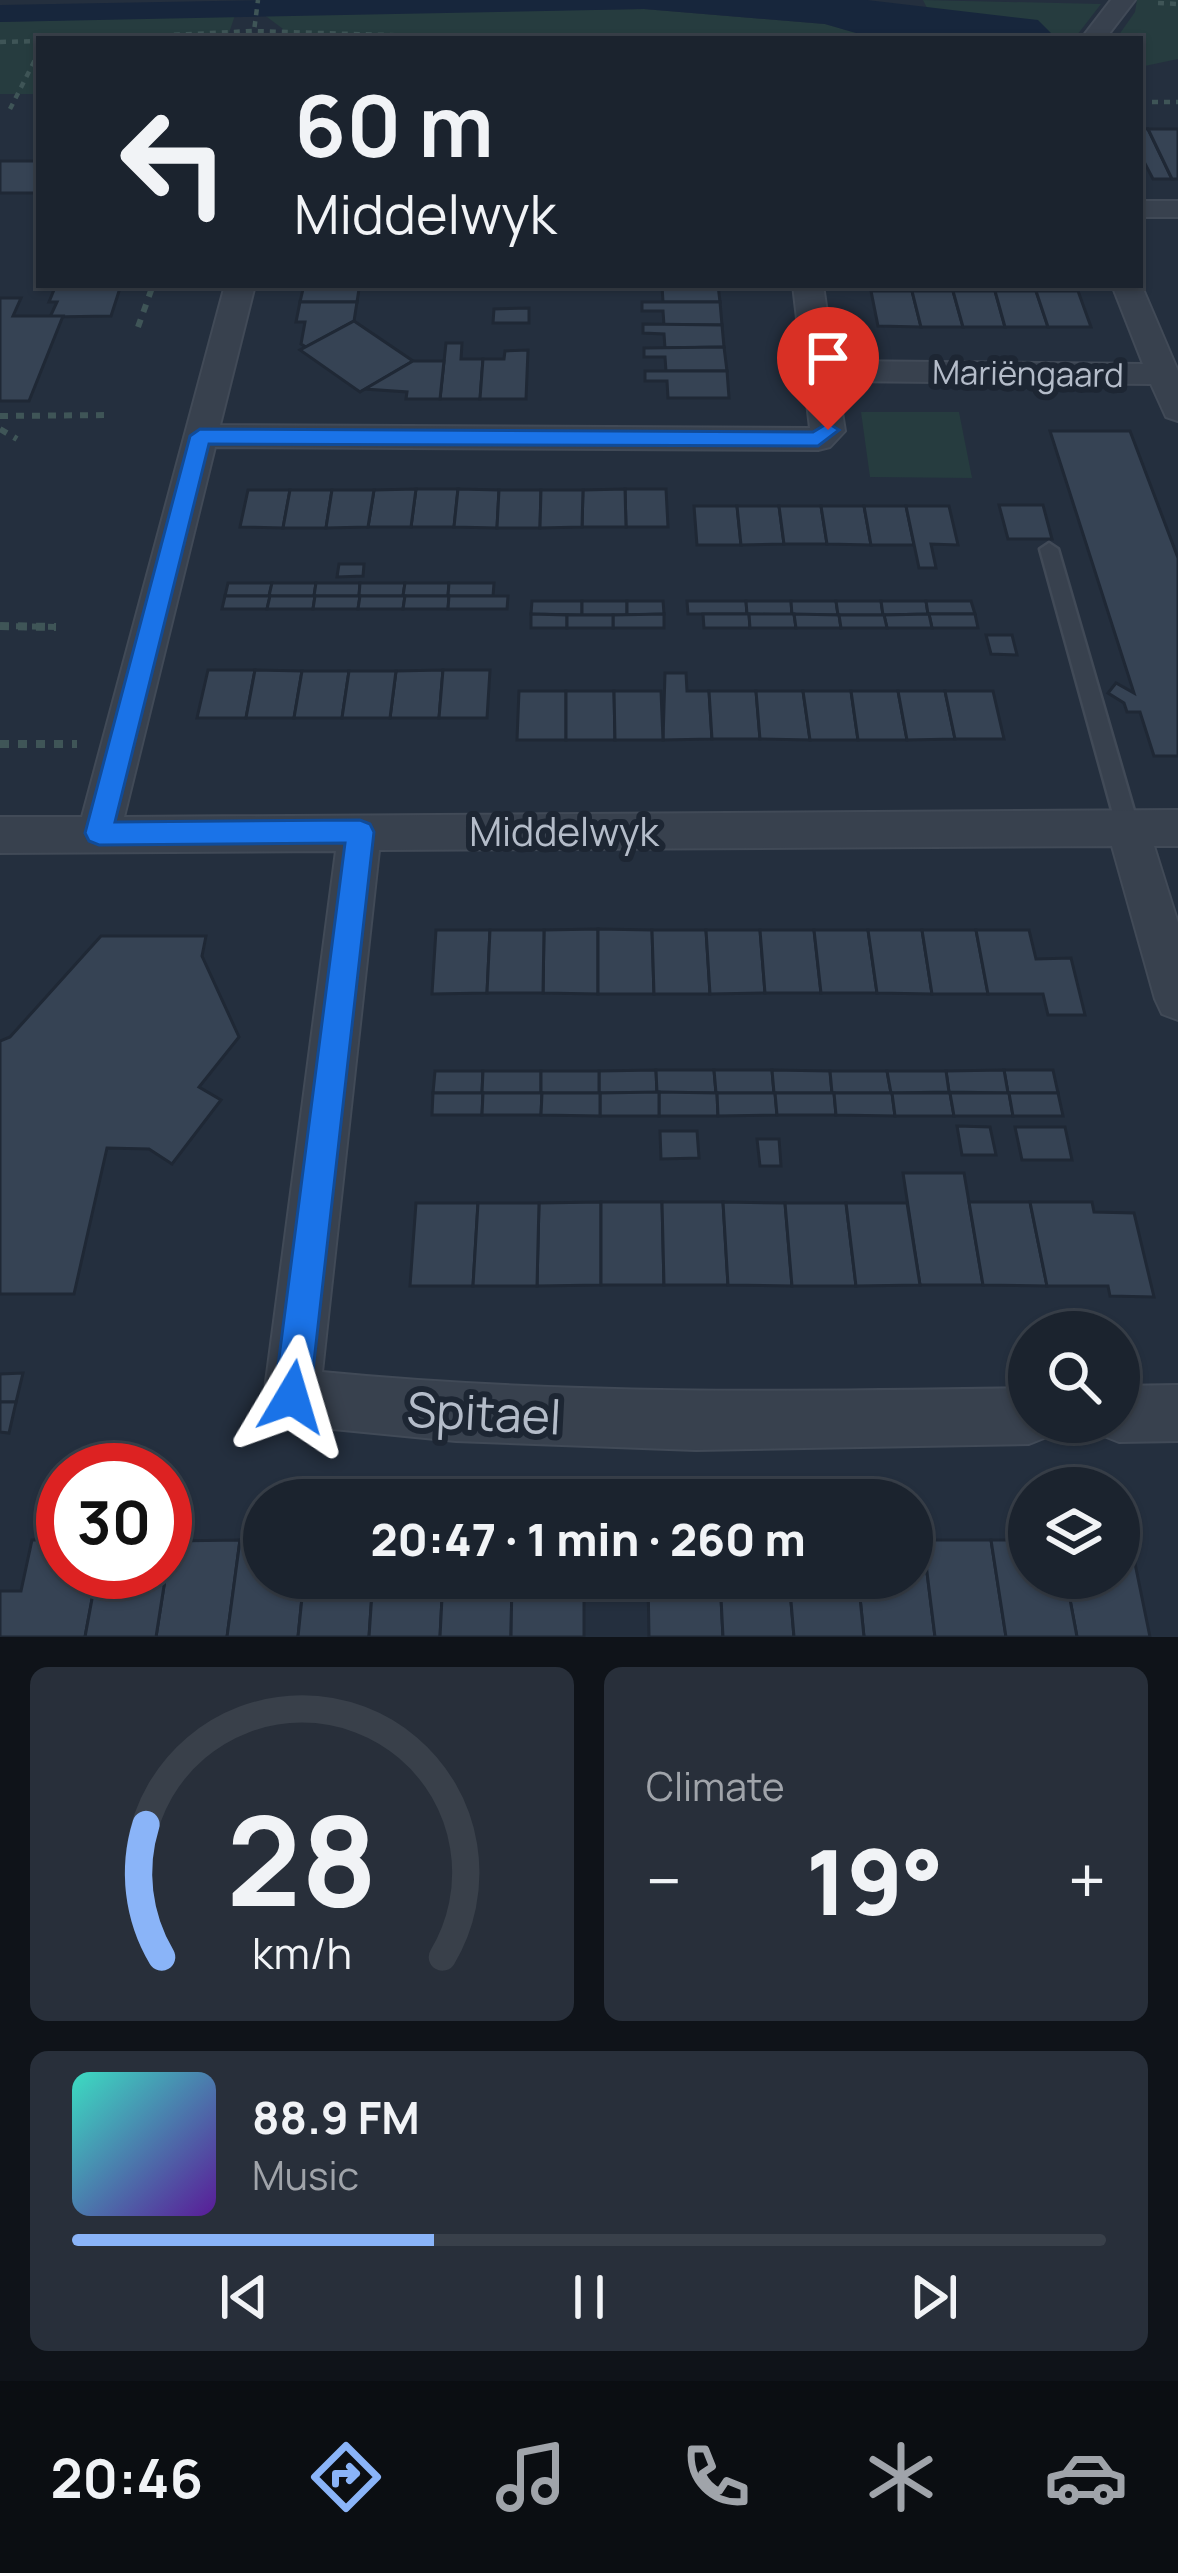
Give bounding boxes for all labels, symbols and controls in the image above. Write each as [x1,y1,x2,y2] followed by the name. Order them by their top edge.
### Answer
[294,67,494,182] text: 60 m
[96,84,252,240] icon: left
[294,176,557,250] text: Middelwyk
[777,307,879,430] pin
[795,325,861,391] icon: arrive
[932,349,1124,397] street label: Mariëngaard
[469,804,660,858] street label: Middelwyk
[1008,1311,1140,1599] map controls
[1008,1311,1140,1443] button: search
[229,1334,355,1460] position arrow
[405,1376,563,1448] street label: Spitael
[36,1443,192,1599] speed limit sign: 30
[1008,1467,1140,1599] button: layers
[370,1508,806,1570] text: 20:47 · 1 min · 260 m
[646,1759,785,1813] text: Climate
[227,1773,377,1943] text: 28
[806,1819,943,1942] text: 19°
[646,1835,682,1925] text: −
[1068,1835,1106,1925] text: +
[252,1923,352,1982] text: km/h
[252,2086,420,2148] text: 88.9 FM
[252,2148,359,2202] text: Music
[211,2264,277,2330] icon: previous
[556,2264,622,2330] icon: pause
[901,2264,967,2330] icon: next
[304,2435,388,2519] icon: directions
[489,2435,573,2519] icon: music
[674,2435,758,2519] icon: phone
[859,2435,943,2519] icon: climate
[1044,2435,1128,2519] icon: car
[50,2440,203,2514] text: 20:46

